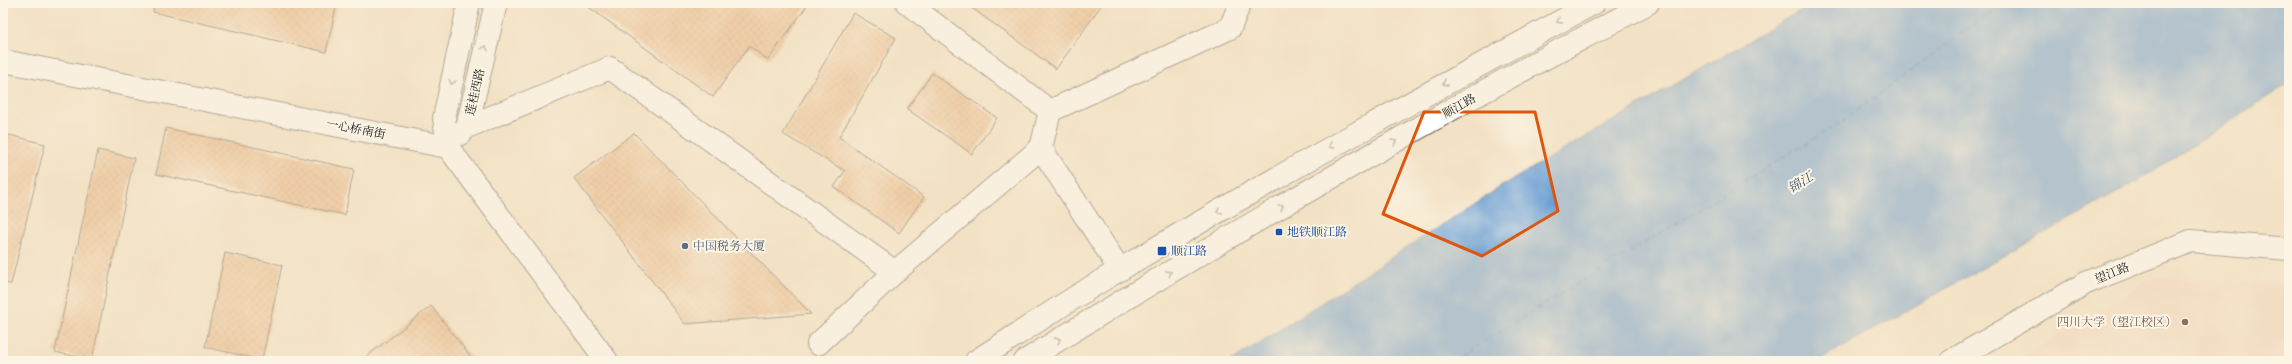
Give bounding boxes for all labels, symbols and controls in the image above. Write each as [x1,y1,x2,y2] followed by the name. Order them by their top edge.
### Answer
[1556,17,1563,24] one-way arrow
[481,44,489,51] one-way arrow
[462,67,488,117] street label: 莲桂西路
[1442,78,1449,86] one-way arrow
[448,79,456,85] one-way arrow
[1439,90,1479,122] street label: 顺江路
[325,115,388,143] street label: 一心桥南街
[1390,139,1397,147] one-way arrow
[1328,142,1335,149] one-way arrow
[1785,167,1817,197] water label: 锦江
[1277,204,1284,211] one-way arrow
[1216,207,1223,214] one-way arrow
[1287,224,1347,240] place label: 地铁顺江路
[1274,227,1284,237] marker: 地铁顺江路
[693,238,765,254] place label: 中国税务大厦
[680,241,690,251] marker: 中国税务大厦
[1171,243,1207,259] place label: 顺江路
[1156,245,1168,257] marker: 顺江路
[2092,259,2132,287] street label: 望江路
[1165,270,1172,277] one-way arrow
[2057,314,2177,330] place label: 四川大学（望江校区）
[2180,317,2190,327] marker: 四川大学（望江校区）
[1054,337,1061,345] one-way arrow

